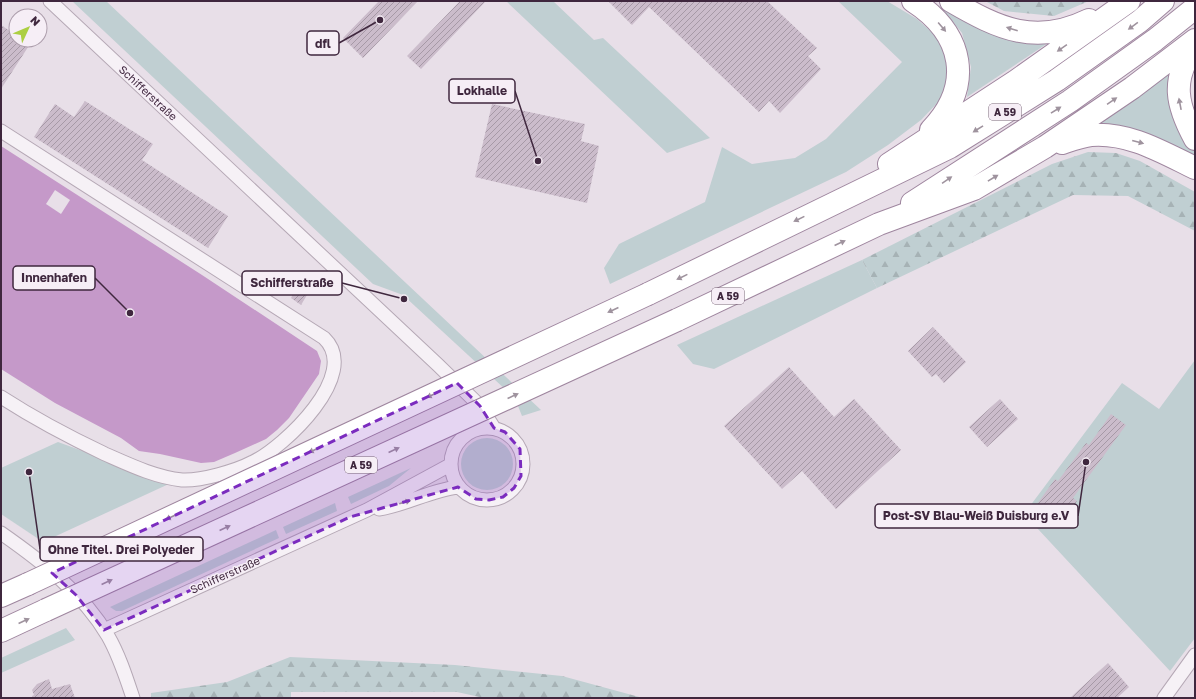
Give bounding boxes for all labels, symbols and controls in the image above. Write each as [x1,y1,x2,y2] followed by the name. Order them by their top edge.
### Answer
[8,8,48,48] north arrow
[28,13,43,28] text: N
[938,21,947,32] one-way arrow
[1127,22,1138,30] one-way arrow
[1006,26,1018,32] one-way arrow
[307,31,339,55] callout: dfl
[315,36,331,51] text: dfl
[1057,44,1067,52] one-way arrow
[117,62,180,123] street label: Schifferstraße
[449,79,515,103] callout: Lokhalle
[457,83,507,98] text: Lokhalle
[1177,97,1183,110] one-way arrow
[1106,98,1118,105] one-way arrow
[989,104,1021,120] road number: A 59
[1051,106,1062,114] one-way arrow
[973,125,983,133] one-way arrow
[1131,139,1144,145] one-way arrow
[987,174,999,181] one-way arrow
[941,176,953,183] one-way arrow
[793,216,804,222] one-way arrow
[835,240,846,246] one-way arrow
[13,266,95,290] callout: Innenhafen
[21,270,87,285] text: Innenhafen
[242,271,342,295] callout: Schifferstraße
[677,274,688,280] one-way arrow
[250,275,334,290] text: Schifferstraße
[712,288,744,304] road number: A 59
[607,307,619,313] one-way arrow
[426,392,437,398] one-way arrow
[507,393,518,399] one-way arrow
[308,447,320,453] one-way arrow
[389,447,400,453] one-way arrow
[345,457,377,473] road number: A 59
[400,499,412,505] one-way arrow
[875,504,1078,528] callout: Post-SV Blau-Weiß Duisburg e.V
[883,508,1070,523] text: Post-SV Blau-Weiß Duisburg e.V
[165,514,177,520] one-way arrow
[220,525,231,531] one-way arrow
[40,537,203,561] callout: Ohne Titel. Drei Polyeder
[48,542,195,557] text: Ohne Titel. Drei Polyeder
[188,553,262,596] street label: Schifferstraße
[102,579,113,585] one-way arrow
[18,618,29,624] one-way arrow

